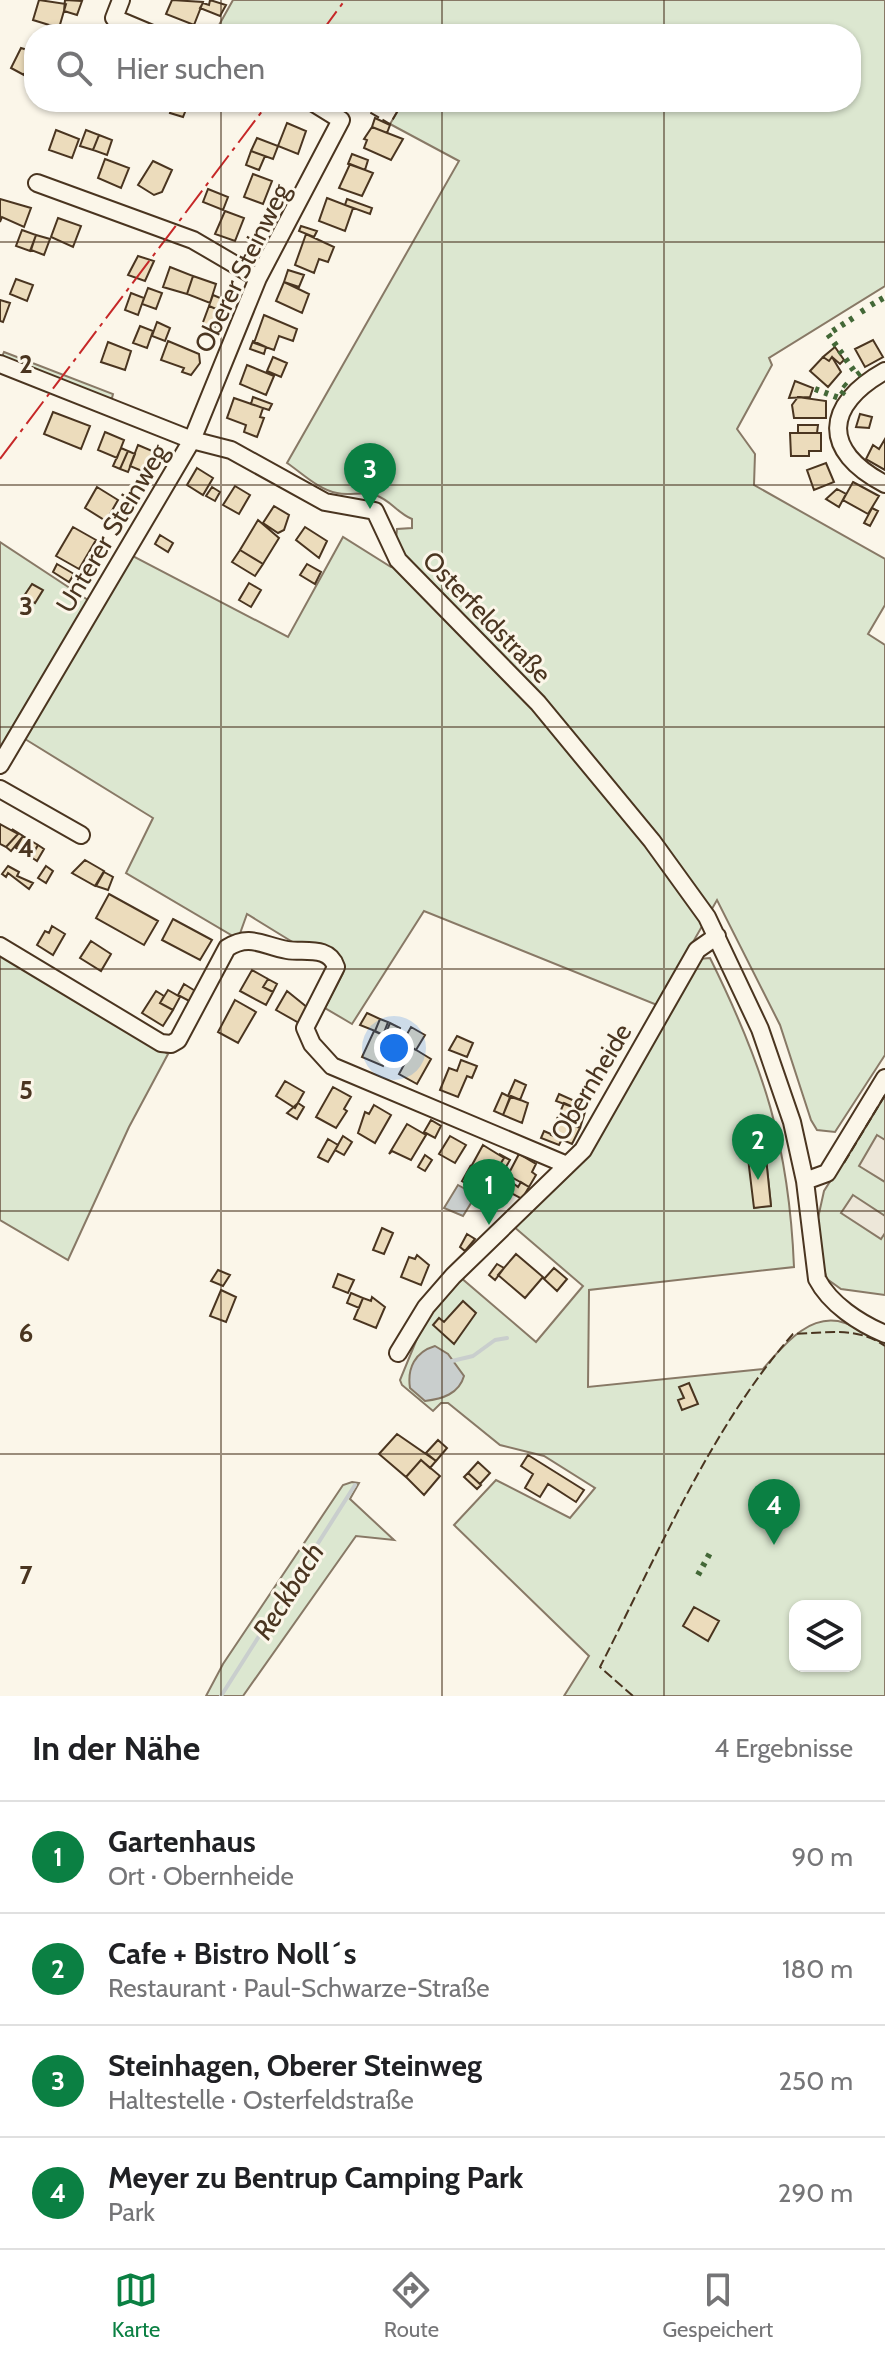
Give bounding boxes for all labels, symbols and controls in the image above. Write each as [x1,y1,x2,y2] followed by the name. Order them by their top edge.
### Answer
[24,24,861,112] search box
[52,46,96,90] icon: search
[116,50,265,87] text: Hier suchen
[187,177,297,358] street label: Oberer Steinweg
[19,348,33,380] text: 2
[49,437,176,618] street label: Unterer Steinweg
[344,443,396,509] pin: 3
[416,544,558,690] street label: Osterfeldstraße
[19,590,33,622] text: 3
[18,832,34,864] text: 4
[544,1018,638,1146] street label: Obernheide
[374,1028,414,1068] your location
[19,1074,33,1106] text: 5
[732,1114,784,1180] pin: 2
[463,1159,515,1225] pin: 1
[19,1317,33,1349] text: 6
[748,1479,800,1545] pin: 4
[245,1537,331,1645] water label: Reckbach
[19,1559,33,1591] text: 7
[789,1600,861,1672] map controls
[789,1600,861,1672] button: layers
[32,1727,200,1769] text: In der Nähe
[714,1732,853,1764] text: 4 Ergebnisse
[108,1823,256,1860] text: Gartenhaus
[53,1841,63,1873] text: 1
[791,1841,853,1873] text: 90 m
[108,1860,294,1892] text: Ort · Obernheide
[108,1935,357,1972] text: Cafe + Bistro Noll´s
[51,1953,65,1985] text: 2
[782,1953,853,1985] text: 180 m
[108,1972,490,2004] text: Restaurant · Paul-Schwarze-Straße
[108,2047,482,2084] text: Steinhagen, Oberer Steinweg
[51,2065,65,2097] text: 3
[779,2065,853,2097] text: 250 m
[108,2084,414,2116] text: Haltestelle · Osterfeldstraße
[108,2159,523,2196] text: Meyer zu Bentrup Camping Park
[50,2177,66,2209] text: 4
[778,2177,853,2209] text: 290 m
[108,2196,155,2228] text: Park
[112,2268,160,2343] tab: Karte
[384,2268,439,2343] tab: Route
[662,2268,773,2343] tab: Gespeichert

